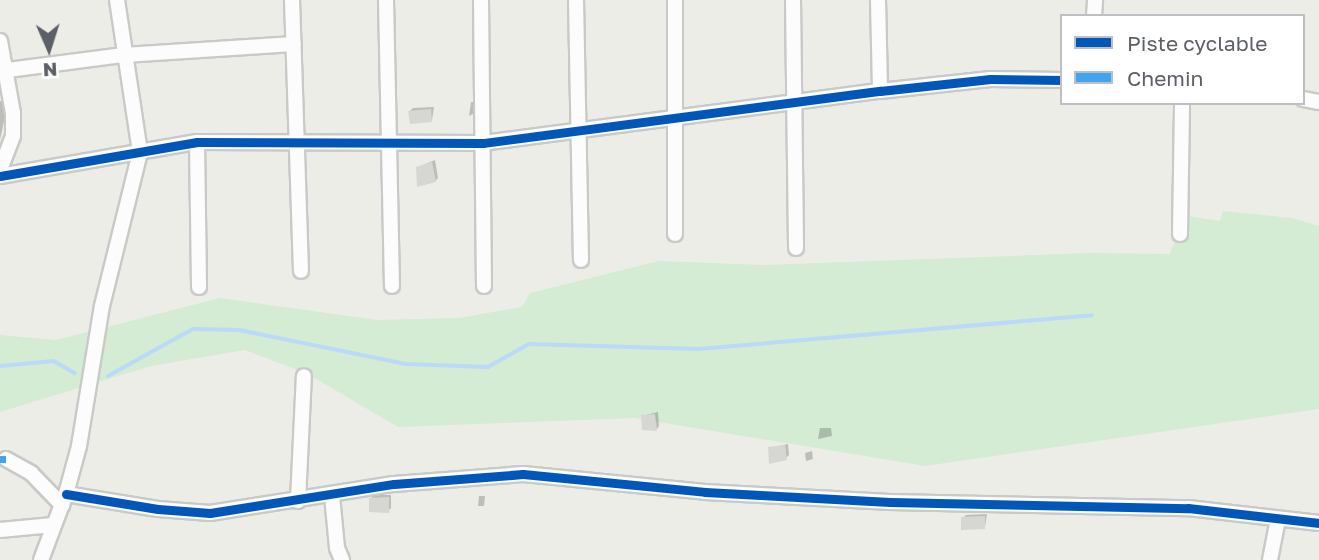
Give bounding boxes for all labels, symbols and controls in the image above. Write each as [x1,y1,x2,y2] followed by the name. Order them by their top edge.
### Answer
[14,14,84,84] north arrow
[1060,14,1305,105] legend
[1127,30,1267,56] text: Piste cyclable
[42,59,58,82] text: N
[1127,65,1204,91] text: Chemin

